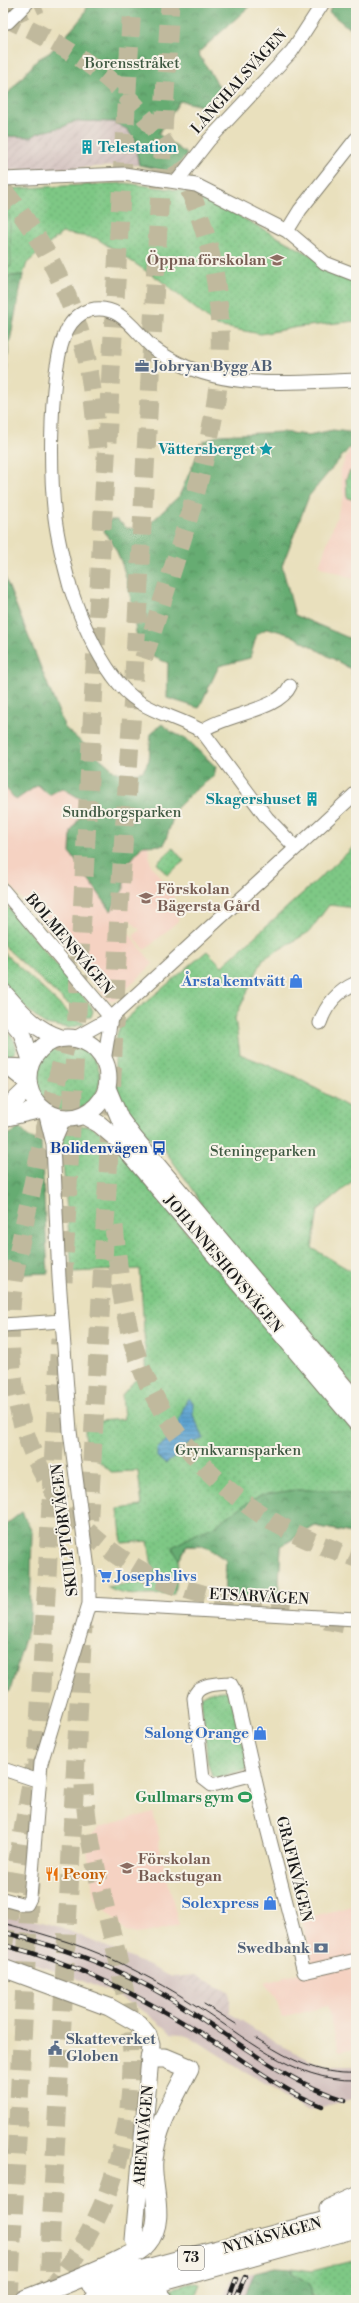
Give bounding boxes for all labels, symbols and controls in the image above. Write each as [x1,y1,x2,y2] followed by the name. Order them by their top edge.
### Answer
[186,25,291,138] street label: LÅNGHALSVÄGEN
[83,54,180,73] park label: Borensstråket
[98,138,178,157] place label: Telestation
[79,139,95,155] building icon: Telestation
[147,250,267,270] place label: Öppna förskolan
[269,252,285,268] school or university icon: Öppna förskolan
[151,357,272,376] place label: Jobryan Bygg AB
[134,358,150,374] office icon: Jobryan Bygg AB
[158,440,256,459] place label: Vättersberget
[258,441,274,457] place icon: Vättersberget
[206,790,302,809] place label: Skagershuset
[304,791,320,807] building icon: Skagershuset
[62,803,182,822] park label: Sundborgsparken
[157,880,261,916] place label: Förskolan Bägersta Gård
[21,889,117,998] street label: BOLMENSVÄGEN
[138,890,154,906] school or university icon: Förskolan Bägersta Gård
[181,971,286,991] place label: Årsta kemtvätt
[288,973,304,989] shop icon: Årsta kemtvätt
[50,1139,149,1158] place label: Bolidenvägen
[151,1140,167,1156] bus stop icon: Bolidenvägen
[210,1142,316,1161] park label: Steningeparken
[159,1190,286,1337] street label: JOHANNESHOVSVÄGEN
[175,1441,301,1460] park label: Grynkvarnsparken
[46,1462,83,1598] street label: SKULPTÖRVÄGEN
[114,1567,197,1586] place label: Josephs livs
[97,1568,113,1584] supermarket icon: Josephs livs
[208,1585,310,1609] street label: ETSARVÄGEN
[145,1724,249,1743] place label: Salong Orange
[252,1725,268,1741] shop icon: Salong Orange
[135,1788,234,1807] place label: Gullmars gym
[237,1789,253,1805] sports icon: Gullmars gym
[272,1814,316,1924] street label: GRAFIKVÄGEN
[138,1850,223,1886] place label: Förskolan Backstugan
[119,1860,135,1876] school or university icon: Förskolan Backstugan
[63,1865,107,1884] place label: Peony
[44,1866,60,1882] restaurant icon: Peony
[182,1894,259,1913] place label: Solexpress
[262,1895,278,1911] shop icon: Solexpress
[238,1939,311,1958] place label: Swedbank
[313,1940,329,1956] bank icon: Swedbank
[66,2030,156,2066] place label: Skatteverket Globen
[47,2040,63,2056] public building icon: Skatteverket Globen
[130,2084,158,2189] street label: ARENAVÄGEN
[221,2214,323,2258] street label: NYNÄSVÄGEN
[178,2246,204,2270] road number: 73

